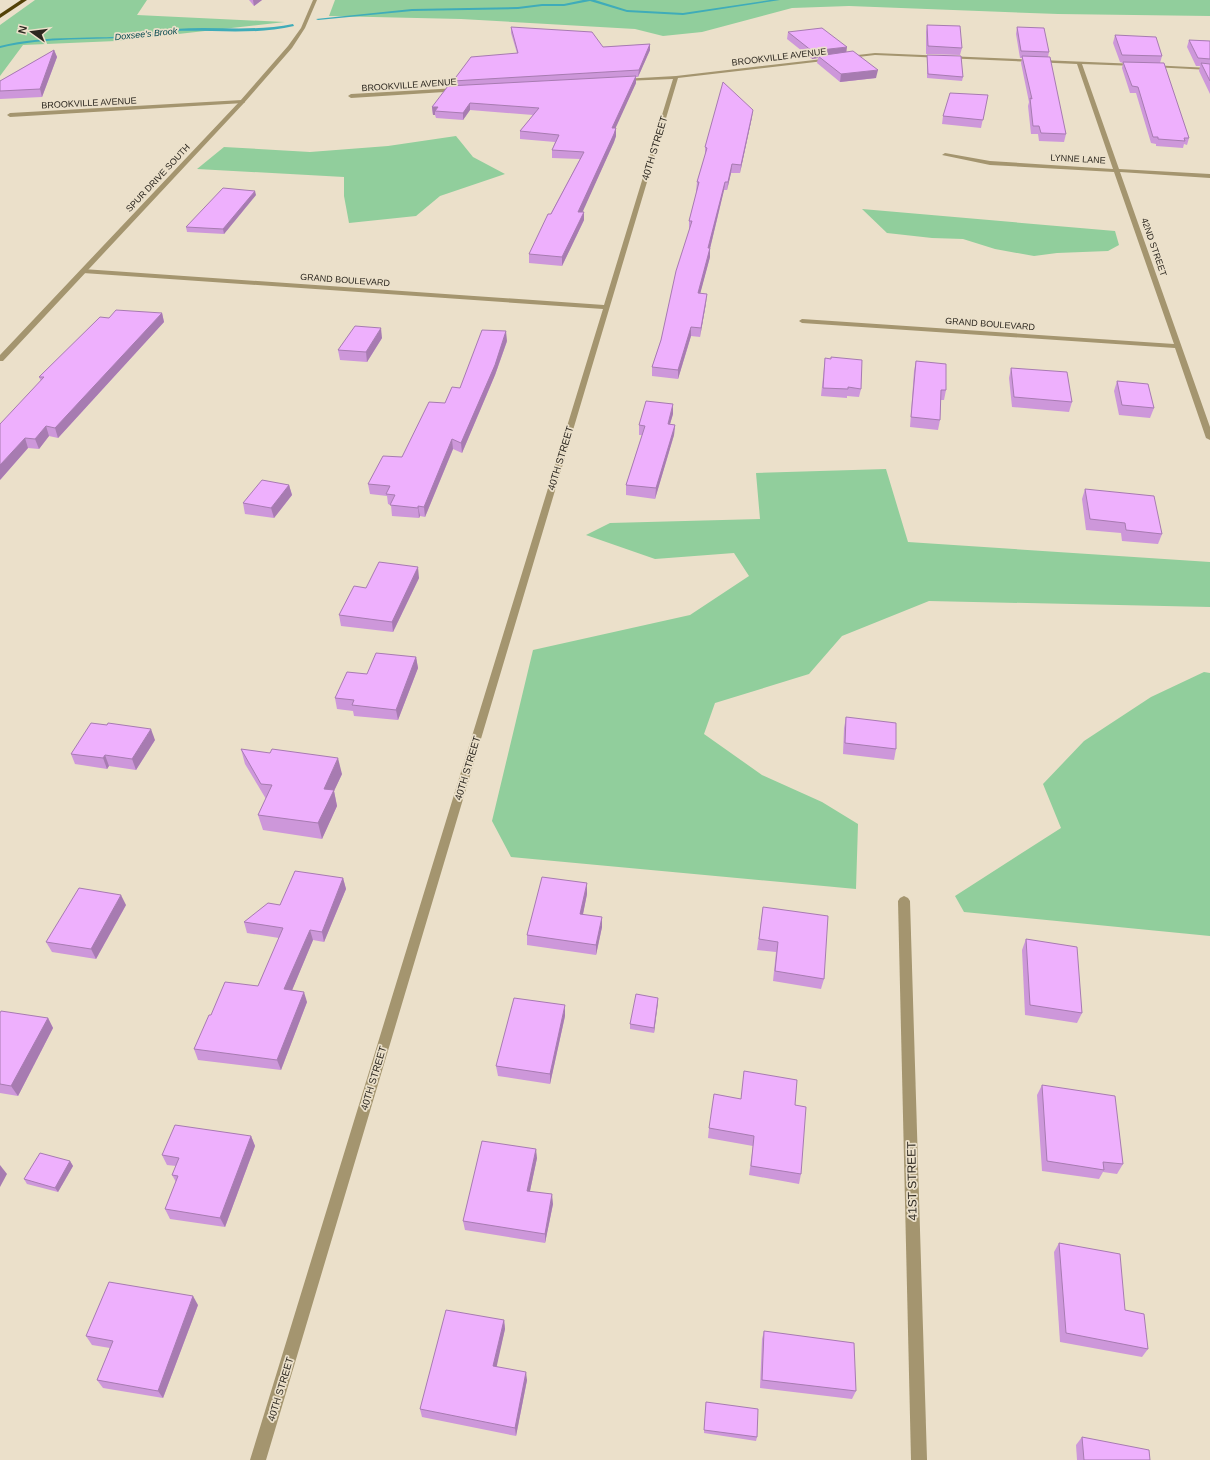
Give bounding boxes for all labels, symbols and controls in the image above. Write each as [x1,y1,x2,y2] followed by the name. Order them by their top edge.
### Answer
[12,12,52,52] north arrow
[16,24,29,35] text: N
[114,26,178,42] water label: Doxsee's Brook
[731,46,827,68] street label: BROOKVILLE AVENUE
[361,77,457,93] street label: BROOKVILLE AVENUE
[41,96,137,110] street label: BROOKVILLE AVENUE
[639,115,669,182] street label: 40TH STREET
[124,142,192,214] street label: SPUR DRIVE SOUTH
[1050,153,1106,165] street label: LYNNE LANE
[1139,217,1169,278] street label: 42ND STREET
[300,272,391,288] street label: GRAND BOULEVARD
[945,316,1036,332] street label: GRAND BOULEVARD
[545,425,575,492] street label: 40TH STREET
[452,735,482,802] street label: 40TH STREET
[358,1045,388,1112] street label: 40TH STREET
[904,1141,920,1221] street label: 41ST STREET
[265,1356,295,1423] street label: 40TH STREET

